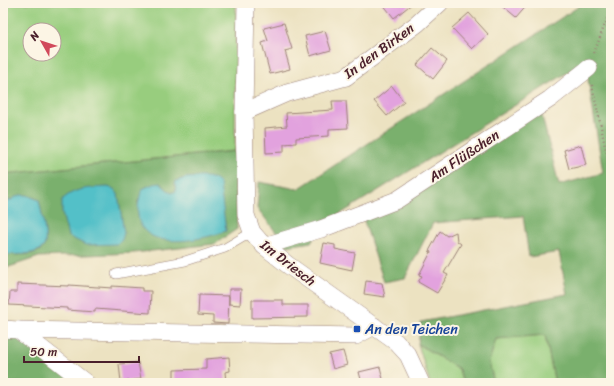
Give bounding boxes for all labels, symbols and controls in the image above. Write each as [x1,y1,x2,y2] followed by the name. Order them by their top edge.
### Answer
[337,16,420,86] street label: In den Birken
[22,22,62,62] north arrow
[24,27,45,46] text: N
[422,123,505,190] street label: Am Flüßchen
[254,232,321,293] street label: Im Driesch
[364,317,458,342] place label: An den Teichen
[352,324,362,334] marker: An den Teichen
[24,338,139,364] scale bar
[30,341,57,363] text: 50 m

